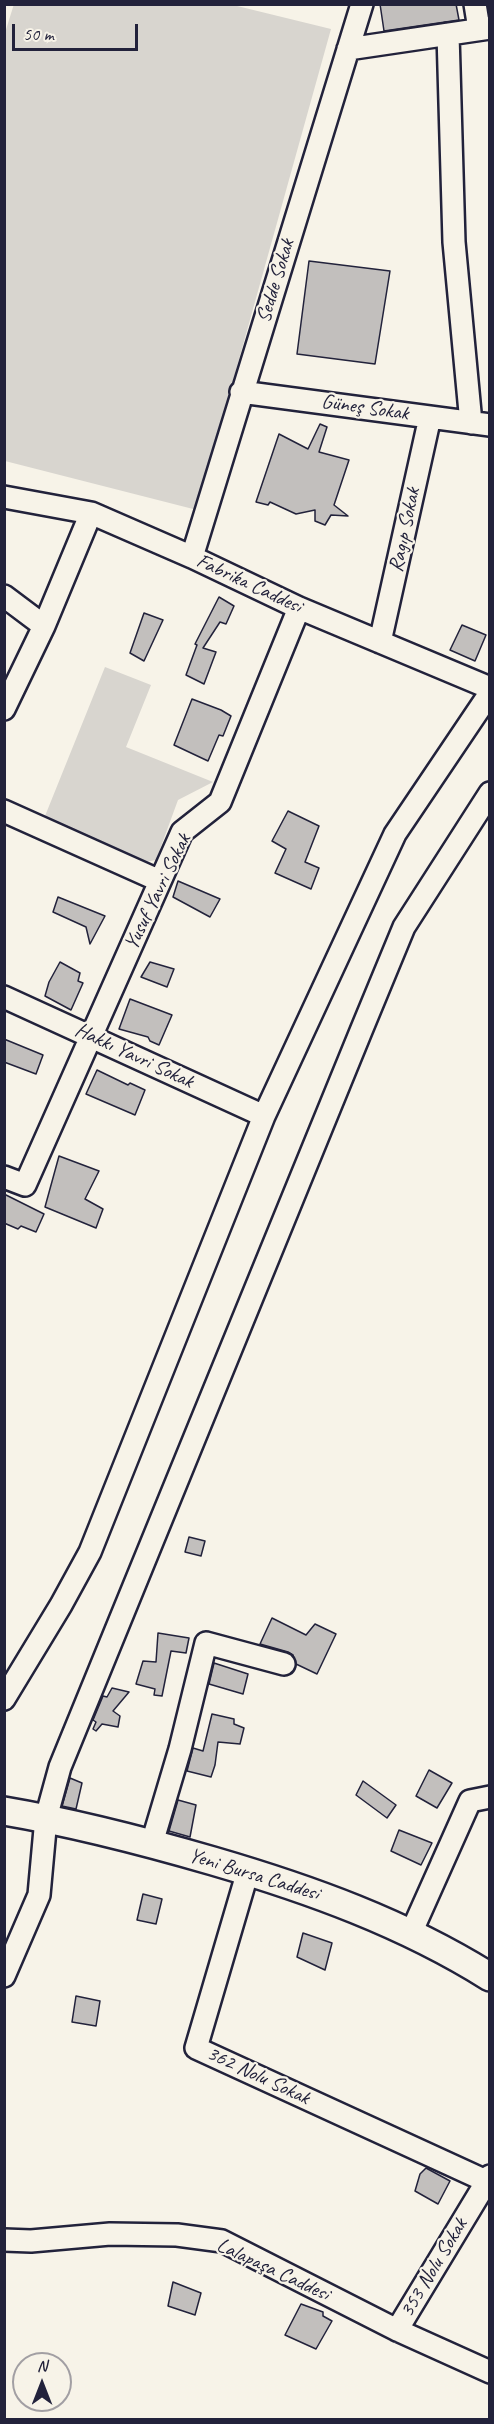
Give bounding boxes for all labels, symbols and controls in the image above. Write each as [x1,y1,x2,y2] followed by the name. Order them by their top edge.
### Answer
[15,12,141,50] scale bar
[23,23,54,45] text: 50 m
[251,236,301,326] street label: Sedde Sokak
[320,389,410,427] street label: Güneş Sokak
[384,485,426,575] street label: Ragıp Sokak
[192,549,306,619] street label: Fabrika Caddesi
[119,830,197,954] street label: Yusuf Yavri Sokak
[71,1018,197,1094] street label: Hakkı Yavri Sokak
[186,1843,322,1907] street label: Yeni Bursa Caddesi
[202,2041,314,2111] street label: 362 Nolu Sokak
[395,2214,473,2322] street label: 353 Nolu Sokak
[213,2233,333,2307] street label: Lalapaşa Caddesi
[12,2352,72,2412] north arrow
[37,2356,47,2376] text: N

